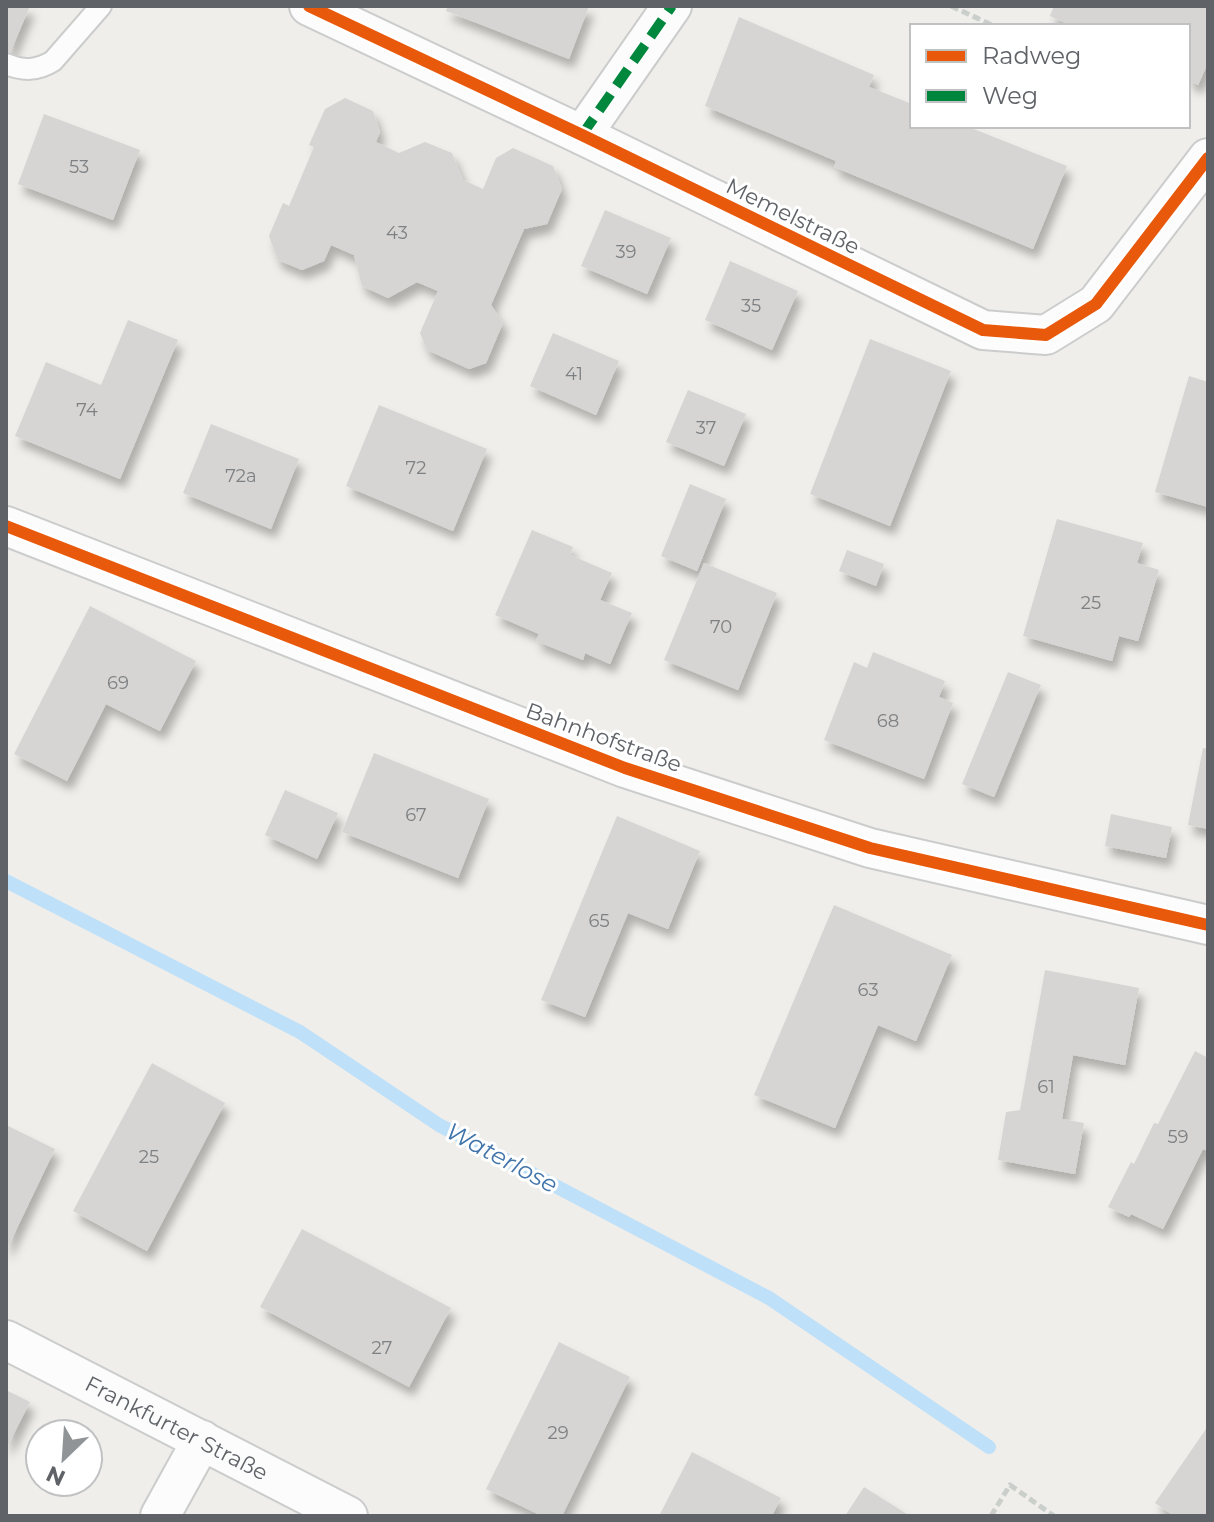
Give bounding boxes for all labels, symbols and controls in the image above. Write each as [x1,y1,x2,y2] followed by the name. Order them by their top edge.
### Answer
[910,24,1190,128] legend
[982,41,1081,70] text: Radweg
[982,81,1038,110] text: Weg
[69,156,89,178] house number: 53
[722,172,864,260] street label: Memelstraße
[386,222,408,244] house number: 43
[615,241,637,263] house number: 39
[741,295,761,317] house number: 35
[565,363,583,385] house number: 41
[76,399,98,421] house number: 74
[696,417,716,439] house number: 37
[406,457,426,479] house number: 72
[225,465,257,487] house number: 72a
[1081,592,1101,614] house number: 25
[710,616,732,638] house number: 70
[107,672,129,694] house number: 69
[522,697,686,778] street label: Bahnhofstraße
[877,710,899,732] house number: 68
[405,804,427,826] house number: 67
[588,910,610,932] house number: 65
[857,979,879,1001] house number: 63
[1037,1076,1055,1098] house number: 61
[442,1116,563,1199] water label: Waterlose
[1167,1126,1189,1148] house number: 59
[139,1146,159,1168] house number: 25
[372,1337,392,1359] house number: 27
[81,1370,272,1486] street label: Frankfurter Straße
[24,1418,104,1498] north arrow
[547,1422,569,1444] house number: 29
[42,1460,70,1492] text: N

